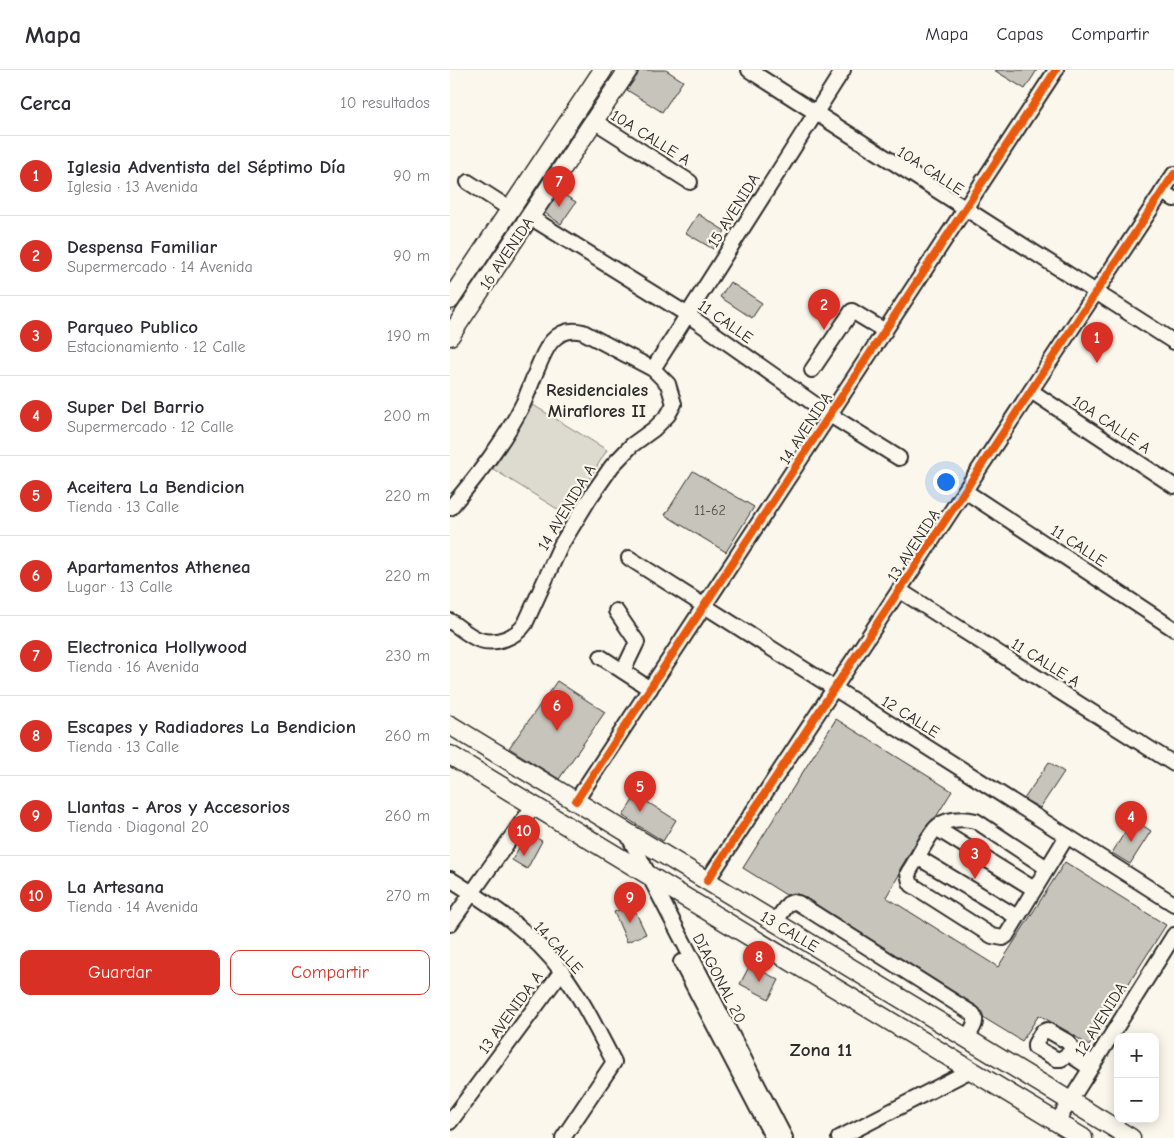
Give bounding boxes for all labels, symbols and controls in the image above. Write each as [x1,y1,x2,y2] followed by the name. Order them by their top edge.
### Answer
[25,21,81,49] text: Mapa
[925,24,968,45] text: Mapa
[996,24,1043,45] text: Capas
[1071,24,1149,45] text: Compartir
[20,91,71,115] text: Cerca
[340,94,430,112] text: 10 resultados
[607,106,693,169] street label: 10A CALLE A
[894,143,967,199] street label: 10A CALLE
[67,156,346,178] text: Iglesia Adventista del Séptimo Día
[543,166,575,207] pin: 7
[33,167,39,185] text: 1
[393,167,430,185] text: 90 m
[704,170,764,251] street label: 15 AVENIDA
[67,178,198,196] text: Iglesia · 13 Avenida
[476,214,538,293] street label: 16 AVENIDA
[67,236,217,258] text: Despensa Familiar
[32,247,40,265] text: 2
[393,247,430,265] text: 90 m
[67,258,253,276] text: Supermercado · 14 Avenida
[808,289,840,330] pin: 2
[695,296,757,347] street label: 11 CALLE
[67,316,198,338] text: Parqueo Publico
[1081,322,1113,363] pin: 1
[32,327,40,345] text: 3
[387,327,430,345] text: 190 m
[67,338,246,356] text: Estacionamiento · 12 Calle
[546,380,648,422] district label: Residenciales Miraflores II
[776,389,836,468] street label: 14 AVENIDA
[1069,392,1154,457] street label: 10A CALLE A
[67,396,204,418] text: Super Del Barrio
[32,407,40,425] text: 4
[384,407,430,425] text: 200 m
[67,418,234,436] text: Supermercado · 12 Calle
[534,461,600,554] street label: 14 AVENIDA A
[933,469,959,495] your location
[67,476,245,498] text: Aceitera La Bendicion
[32,487,40,505] text: 5
[385,487,430,505] text: 220 m
[67,498,179,516] text: Tienda · 13 Calle
[694,502,726,519] house number: 11-62
[884,506,944,585] street label: 13 AVENIDA
[1047,521,1110,571] street label: 11 CALLE
[67,556,251,578] text: Apartamentos Athenea
[32,567,40,585] text: 6
[385,567,430,585] text: 220 m
[67,578,172,596] text: Lugar · 13 Calle
[1008,635,1083,691] street label: 11 CALLE A
[67,636,247,658] text: Electronica Hollywood
[32,647,40,665] text: 7
[385,647,430,665] text: 230 m
[67,658,199,676] text: Tienda · 16 Avenida
[541,690,573,731] pin: 6
[878,692,943,742] street label: 12 CALLE
[67,716,356,738] text: Escapes y Radiadores La Bendicion
[32,727,40,745] text: 8
[385,727,430,745] text: 260 m
[67,738,179,756] text: Tienda · 13 Calle
[624,771,656,812] pin: 5
[67,796,290,818] text: Llantas - Aros y Accesorios
[1115,801,1147,842] pin: 4
[32,807,40,825] text: 9
[385,807,430,825] text: 260 m
[508,815,540,856] pin: 10
[67,818,209,836] text: Tienda · Diagonal 20
[959,838,991,879] pin: 3
[67,876,164,898] text: La Artesana
[614,882,646,923] pin: 9
[28,887,44,905] text: 10
[386,887,430,905] text: 270 m
[67,898,198,916] text: Tienda · 14 Avenida
[757,908,822,956] street label: 13 CALLE
[530,918,587,978] street label: 14 CALLE
[689,931,749,1026] street label: DIAGONAL 20
[743,941,775,982] pin: 8
[20,950,220,995] button: Guardar
[230,950,430,995] button: Compartir
[475,968,547,1057] street label: 13 AVENIDA A
[1071,980,1130,1060] street label: 12 AVENIDA
[1114,1033,1159,1123] map controls
[1114,1033,1159,1078] button: +
[790,1039,852,1061] district label: Zona 11
[1114,1078,1159,1123] button: −

